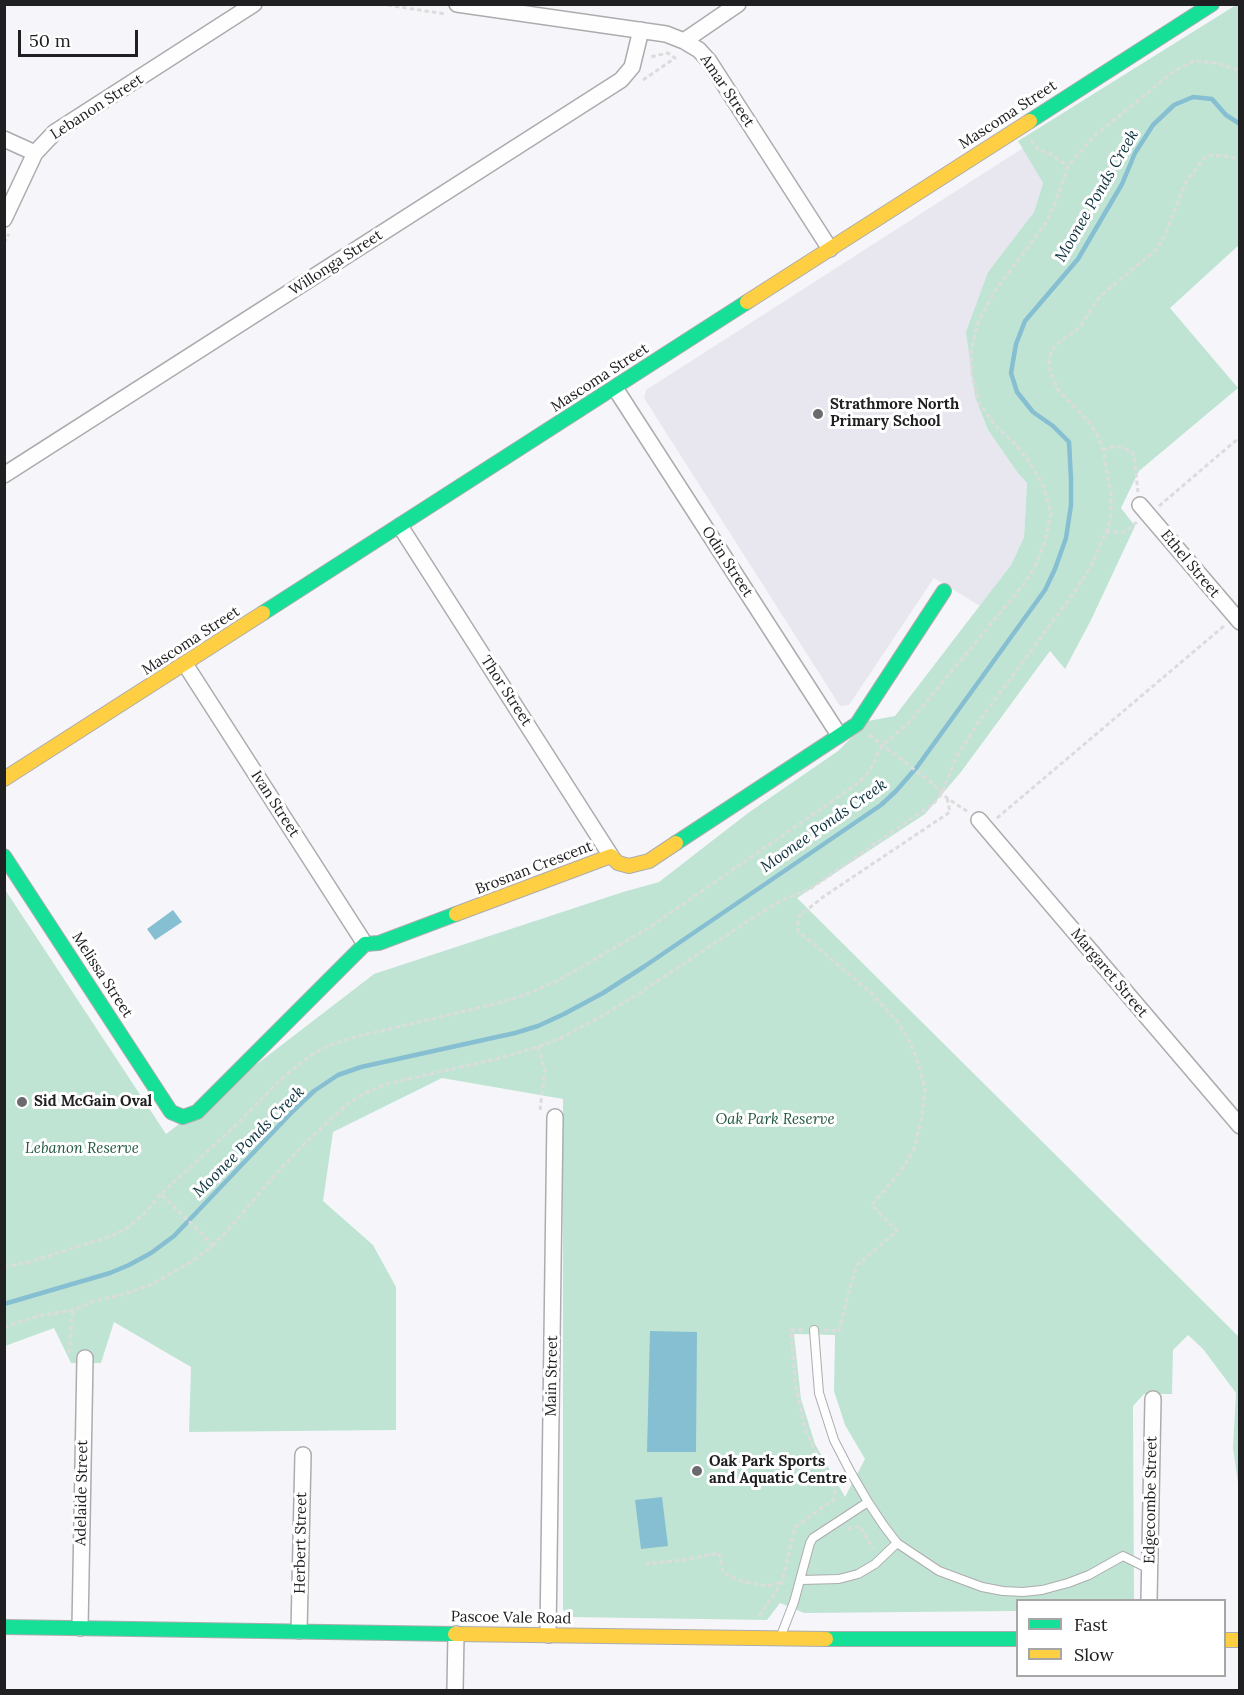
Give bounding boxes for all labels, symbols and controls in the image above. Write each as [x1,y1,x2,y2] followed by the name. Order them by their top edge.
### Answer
[21,18,141,56] scale bar
[29,29,71,52] text: 50 m
[696,51,758,131] street label: Amar Street
[47,70,147,144] street label: Lebanon Street
[956,77,1060,153] street label: Mascoma Street
[1051,126,1143,266] water label: Moonee Ponds Creek
[286,226,386,300] street label: Willonga Street
[548,340,652,416] street label: Mascoma Street
[830,396,959,431] place label: Strathmore North Primary School
[811,407,825,421] marker: Strathmore North Primary School
[698,523,756,601] street label: Odin Street
[1157,527,1223,601] street label: Ethel Street
[139,603,243,679] street label: Mascoma Street
[477,652,535,730] street label: Thor Street
[247,767,303,841] street label: Ivan Street
[757,775,891,877] water label: Moonee Ponds Creek
[473,837,595,899] street label: Brosnan Crescent
[1067,925,1151,1021] street label: Margaret Street
[68,929,136,1021] street label: Melissa Street
[189,1082,309,1202] water label: Moonee Ponds Creek
[34,1093,152,1111] place label: Sid McGain Oval
[15,1095,29,1109] marker: Sid McGain Oval
[715,1111,835,1129] park label: Oak Park Reserve
[25,1140,139,1158] park label: Lebanon Reserve
[542,1335,562,1417] street label: Main Street
[1141,1436,1161,1564] street label: Edgecombe Street
[72,1440,92,1546] street label: Adelaide Street
[709,1453,847,1488] place label: Oak Park Sports and Aquatic Centre
[690,1464,704,1478] marker: Oak Park Sports and Aquatic Centre
[291,1492,311,1594] street label: Herbert Street
[1016,1599,1226,1677] legend
[451,1608,571,1628] street label: Pascoe Vale Road
[1074,1613,1108,1636] text: Fast
[1074,1643,1114,1666] text: Slow

